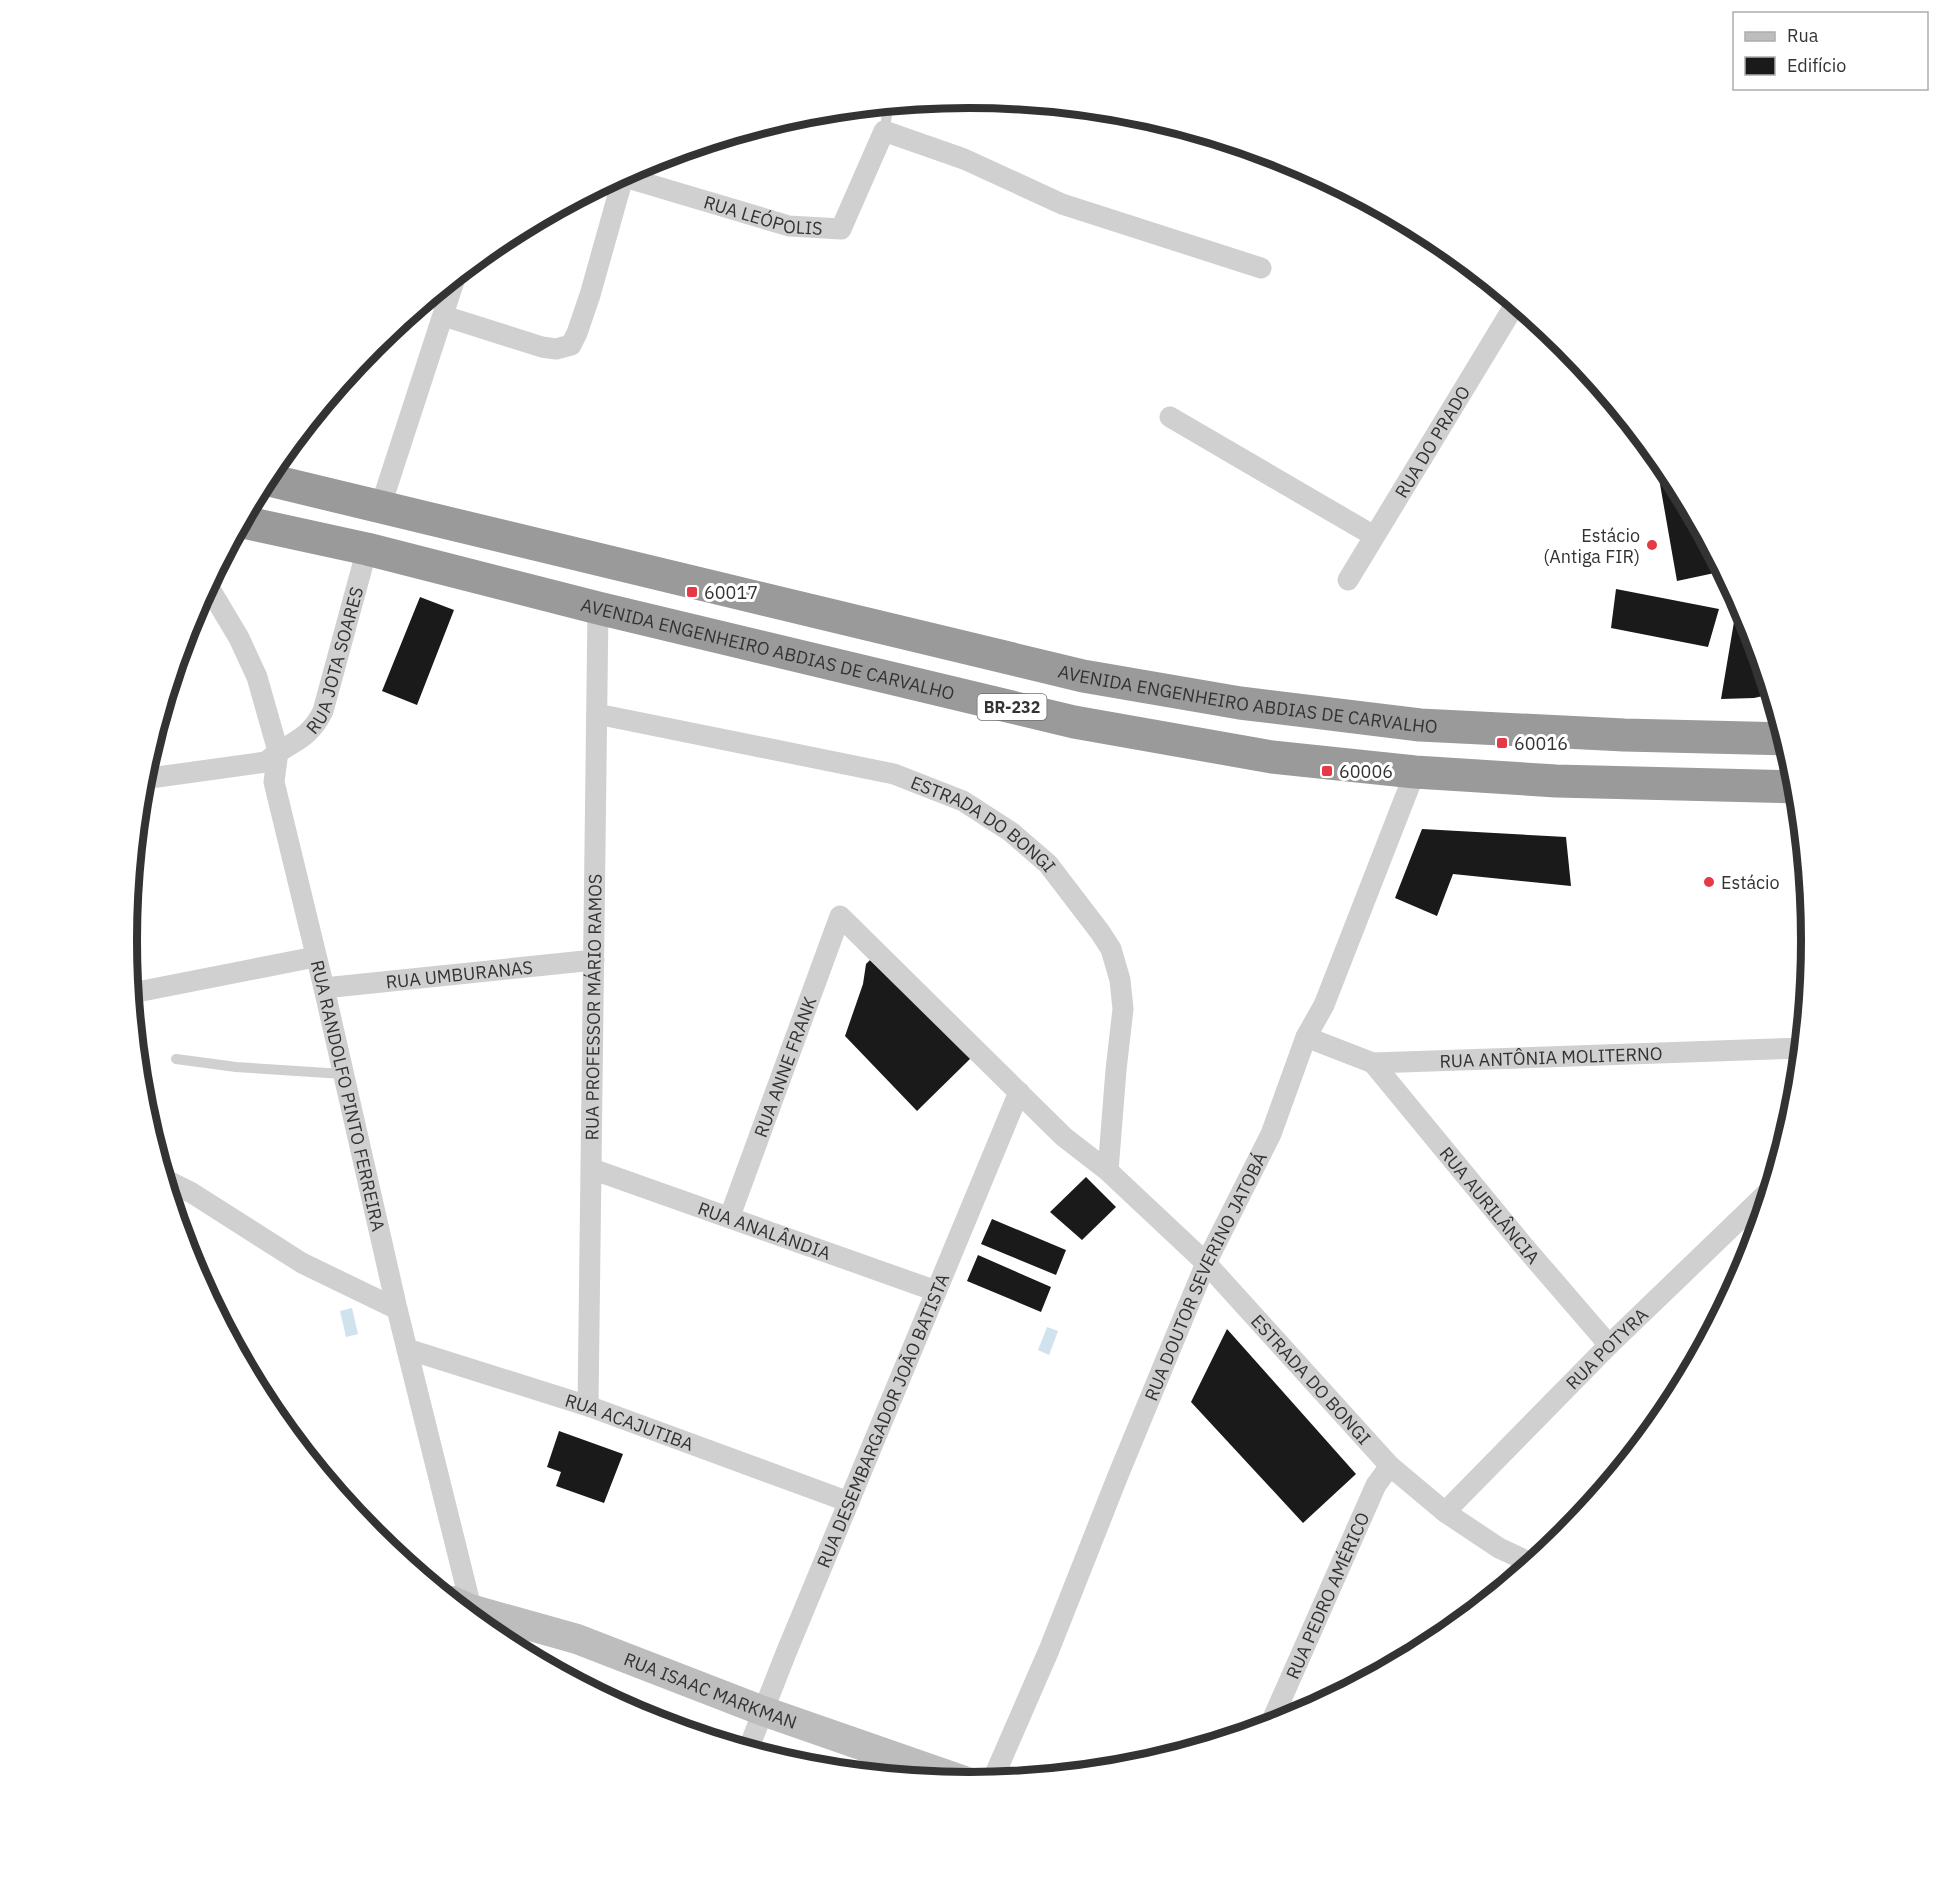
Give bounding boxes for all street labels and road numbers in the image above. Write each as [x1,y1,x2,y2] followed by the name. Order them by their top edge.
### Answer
[701,190,823,239] street label: RUA LEÓPOLIS
[1389,381,1475,502] street label: RUA DO PRADO
[301,584,368,738] street label: RUA JOTA SOARES
[579,593,957,705] street label: AVENIDA ENGENHEIRO ABDIAS DE CARVALHO
[1056,659,1438,737] street label: AVENIDA ENGENHEIRO ABDIAS DE CARVALHO
[978,694,1046,720] road number: BR-232
[908,770,1061,876] street label: ESTRADA DO BONGI
[580,874,606,1141] street label: RUA PROFESSOR MÁRIO RAMOS
[385,955,534,993] street label: RUA UMBURANAS
[306,958,391,1234] street label: RUA RANDOLFO PINTO FERREIRA
[748,993,821,1140] street label: RUA ANNE FRANK
[1439,1041,1663,1072] street label: RUA ANTÔNIA MOLITERNO
[1435,1142,1545,1269] street label: RUA AURILÂNCIA
[1139,1148,1272,1404] street label: RUA DOUTOR SEVERINO JATOBÁ
[695,1196,834,1264] street label: RUA ANALÂNDIA
[811,1269,954,1571] street label: RUA DESEMBARGADOR JOÃO BATISTA
[1561,1302,1653,1394] street label: RUA POTYRA
[1246,1309,1376,1449] street label: ESTRADA DO BONGI
[562,1388,697,1456] street label: RUA ACAJUTIBA
[1280,1508,1374,1682] street label: RUA PEDRO AMÉRICO
[621,1647,800,1733] street label: RUA ISAAC MARKMAN

